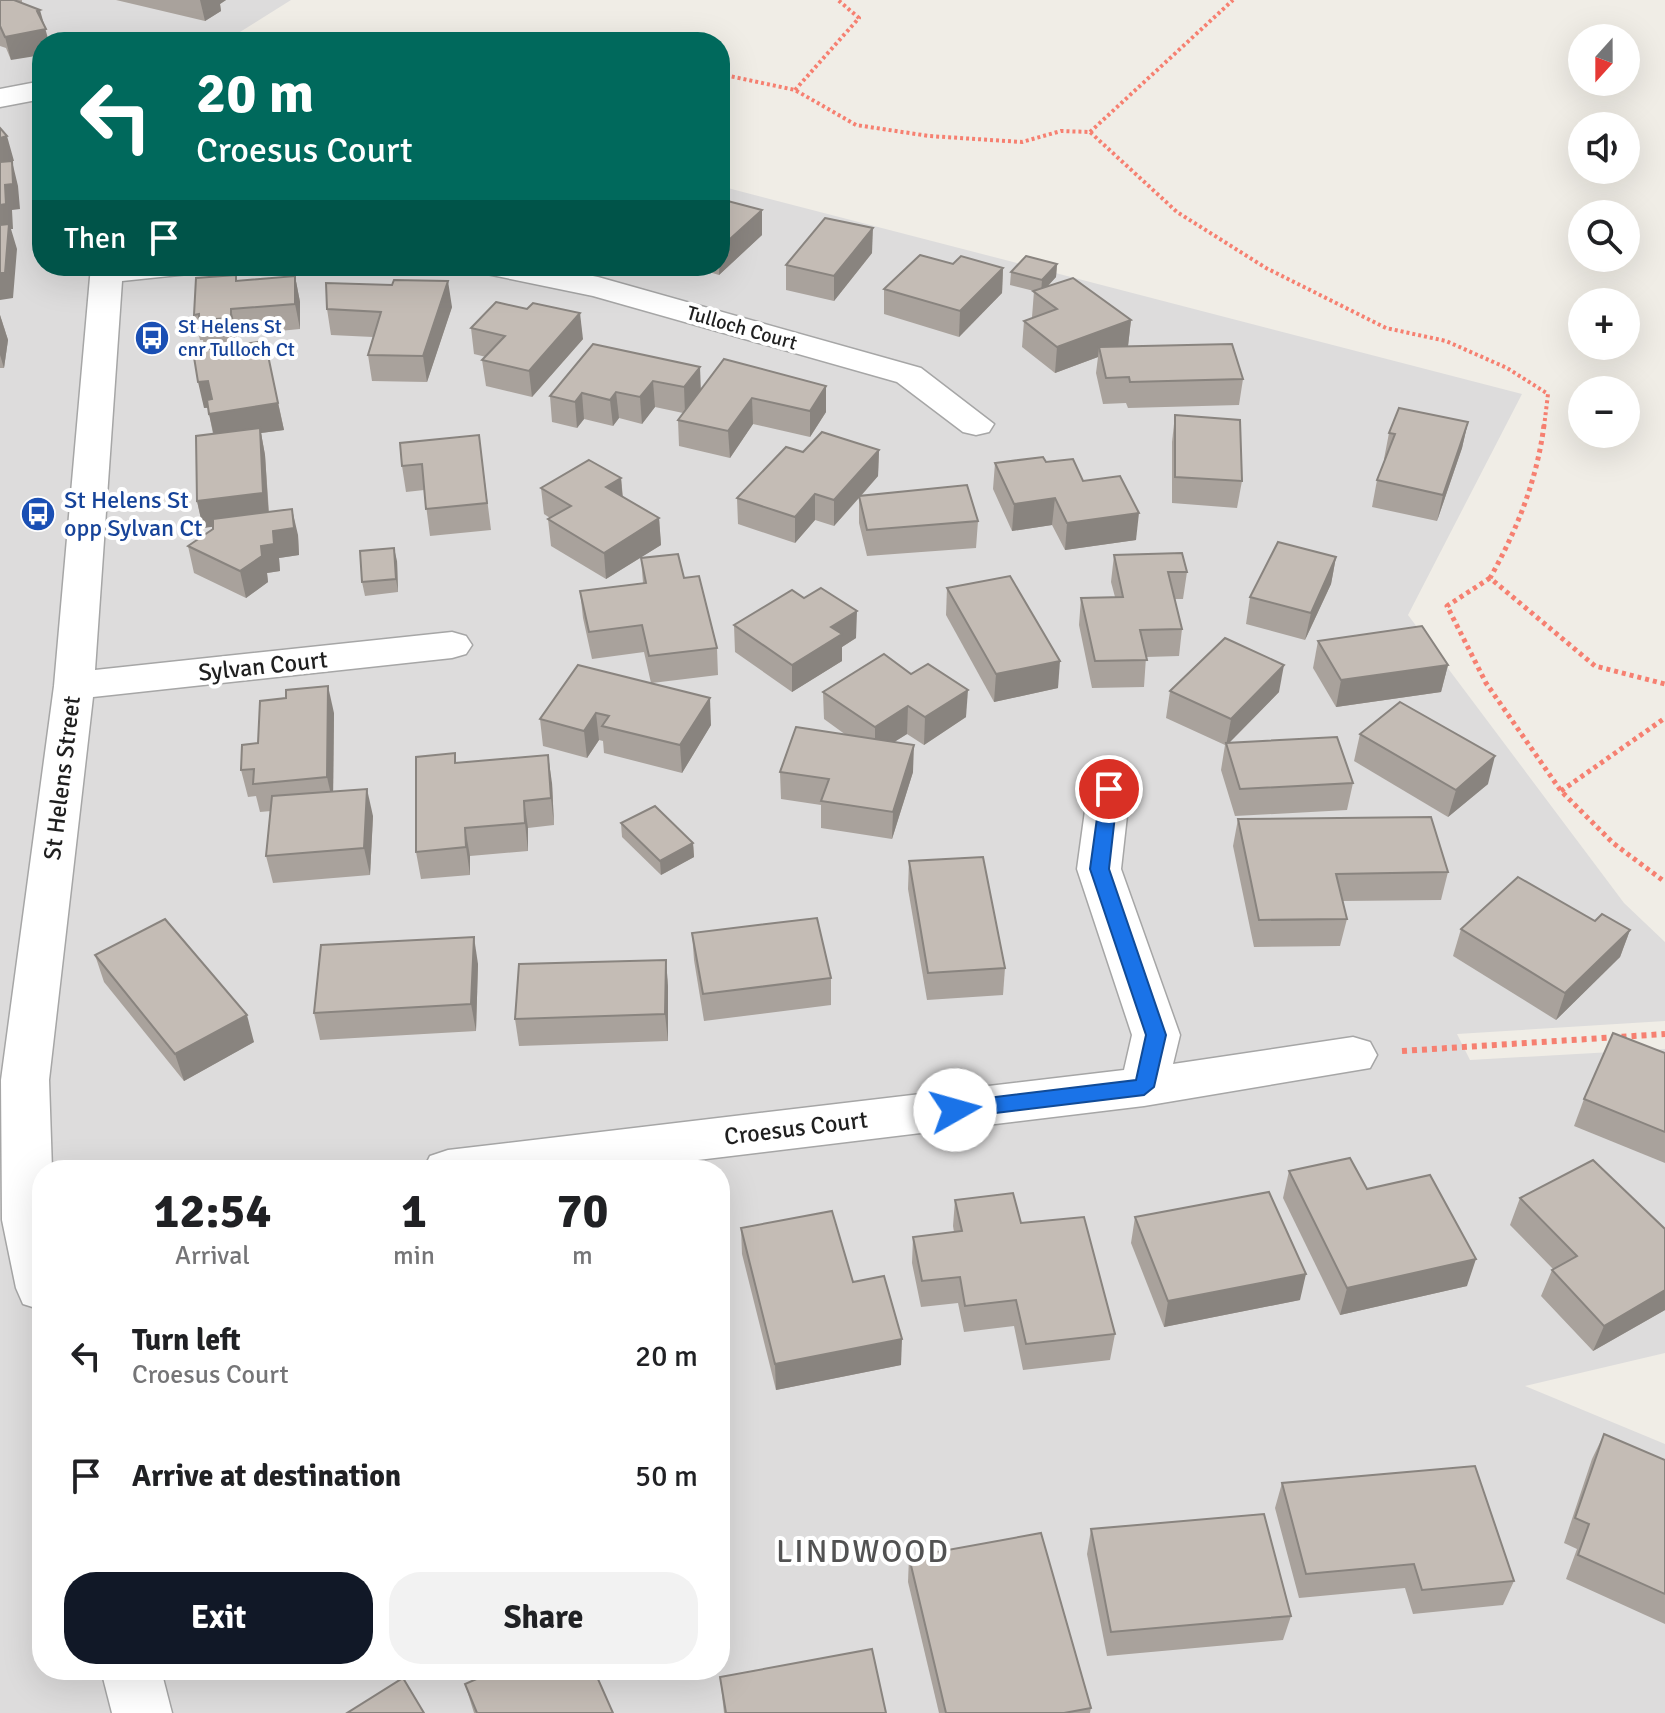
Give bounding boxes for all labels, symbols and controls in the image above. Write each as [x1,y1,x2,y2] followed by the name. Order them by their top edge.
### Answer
[1568,24,1640,96] north arrow
[1568,24,1640,448] map controls
[196,59,314,128] text: 20 m
[64,64,168,168] icon: left
[1568,112,1640,184] button: sound
[196,128,413,173] text: Croesus Court
[1568,200,1640,272] button: search
[142,216,186,260] icon: arrive
[64,220,126,257] text: Then
[1568,288,1640,360] button: +
[684,300,800,356] street label: Tulloch Court
[178,314,295,362] place label: St Helens St cnr Tulloch Ct
[133,319,171,357] bus stop icon: St Helens St cnr Tulloch Ct
[1568,376,1640,448] button: −
[64,485,202,543] place label: St Helens St opp Sylvan Ct
[19,495,57,533] bus stop icon: St Helens St opp Sylvan Ct
[197,644,329,688] street label: Sylvan Court
[37,694,87,862] street label: St Helens Street
[1075,755,1143,823] pin
[1087,767,1131,811] icon: arrive
[913,1068,997,1152] position arrow
[722,1104,870,1152] street label: Croesus Court
[154,1182,271,1241] text: 12:54
[401,1182,427,1241] text: 1
[557,1182,608,1241] text: 70
[175,1240,250,1272] text: Arrival
[393,1240,435,1272] text: min
[572,1240,593,1272] text: m
[132,1322,241,1359] text: Turn left
[64,1334,108,1378] icon: left
[635,1338,698,1375] text: 20 m
[132,1359,289,1391] text: Croesus Court
[64,1454,108,1498] icon: arrive
[132,1458,401,1495] text: Arrive at destination
[635,1458,698,1495] text: 50 m
[776,1532,950,1571] district label: LINDWOOD
[64,1572,373,1664] button: Exit
[389,1572,698,1664] button: Share

